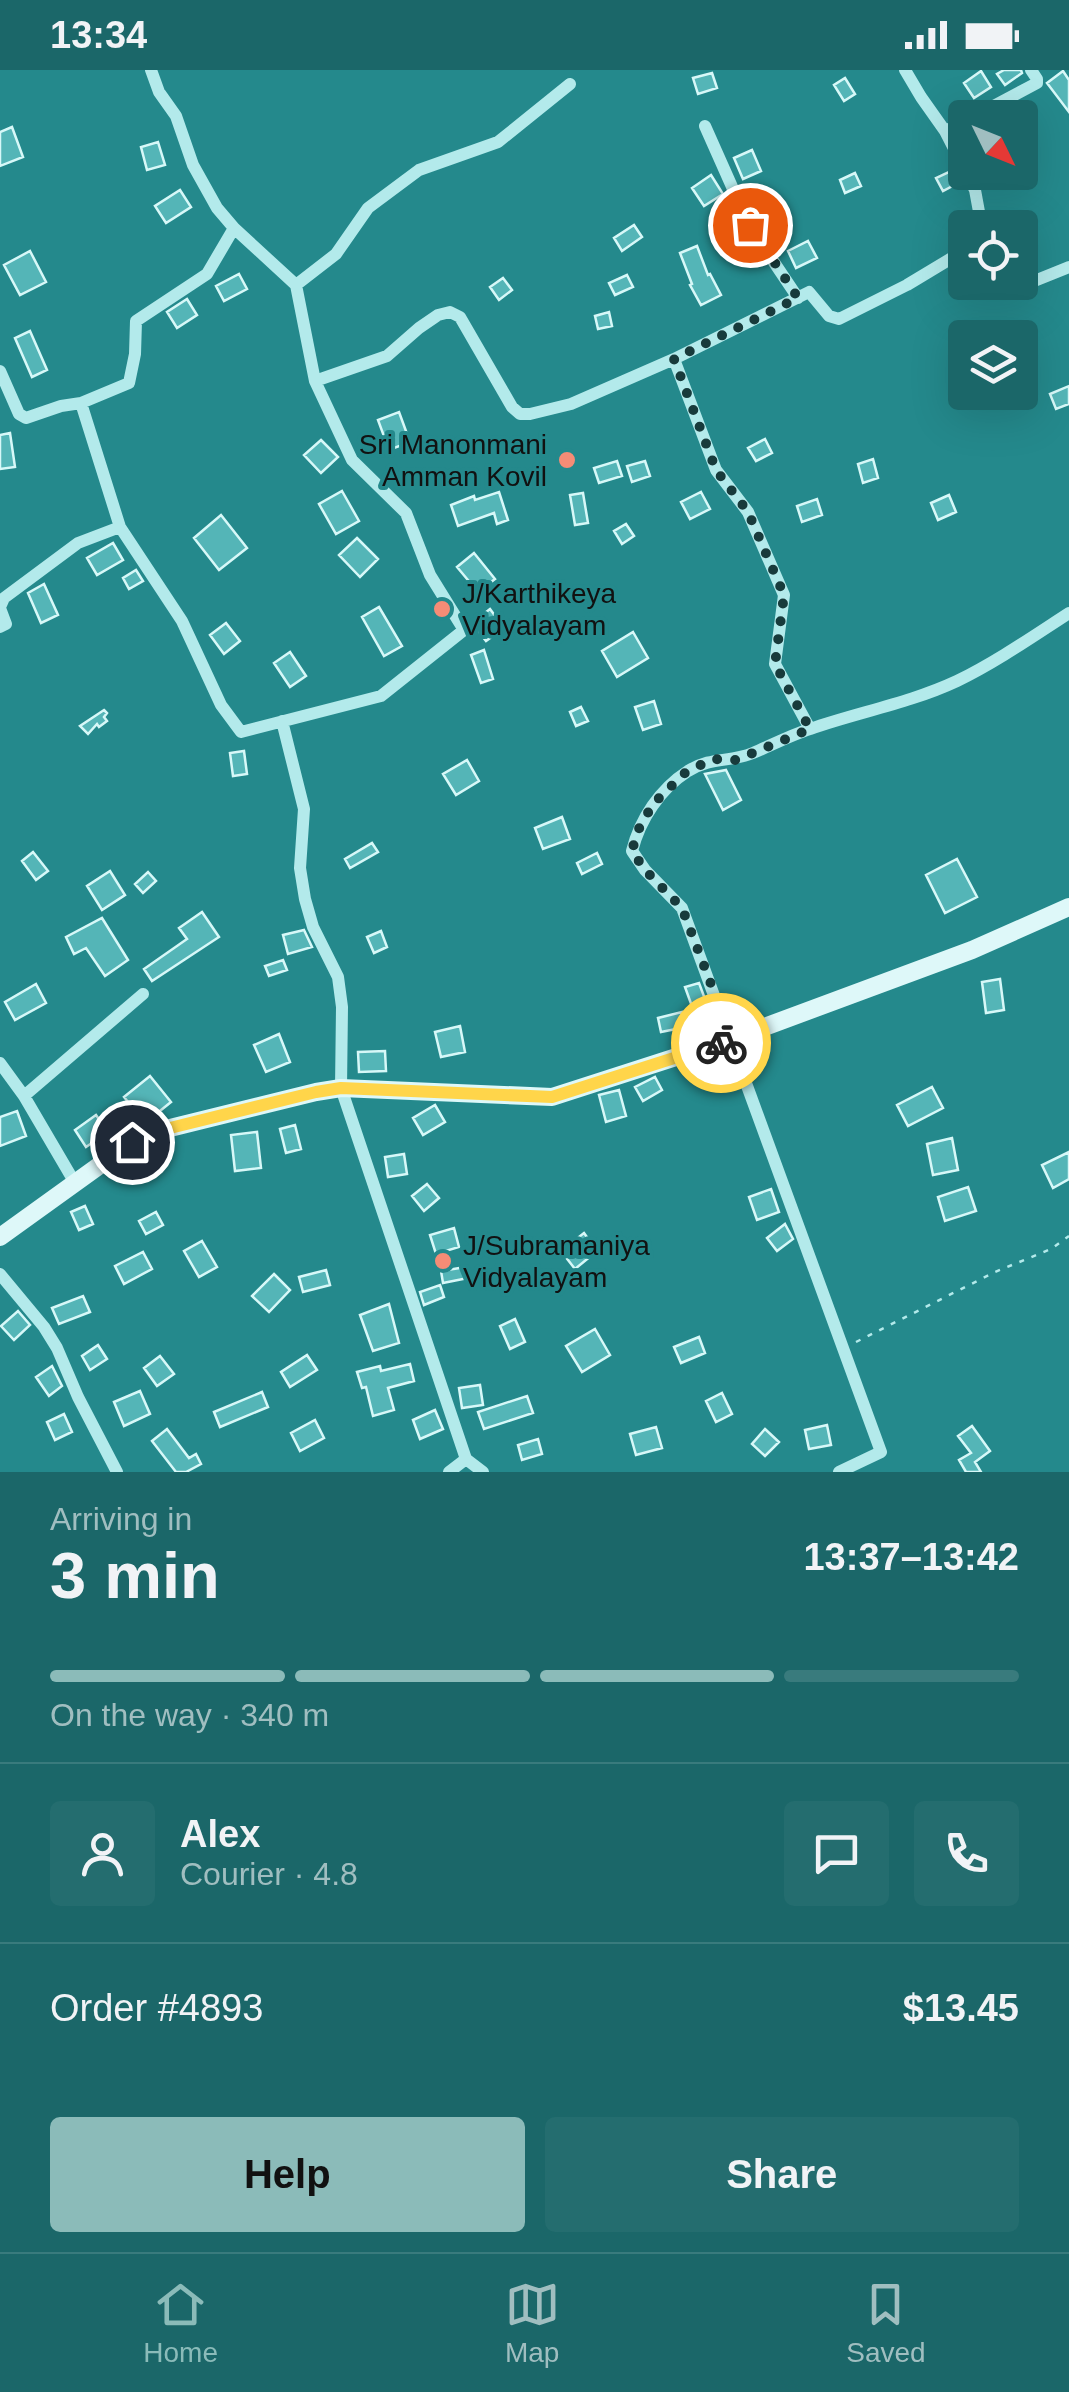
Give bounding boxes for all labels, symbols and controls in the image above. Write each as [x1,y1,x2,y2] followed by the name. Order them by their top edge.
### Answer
[50,14,147,56] text: 13:34
[948,100,1038,190] north arrow
[948,100,1038,410] map controls
[708,183,793,268] pin
[723,198,778,253] icon: bag
[948,210,1038,300] button: locate
[948,320,1038,410] button: layers
[359,429,547,492] place label: Sri Manonmani Amman Kovil
[556,449,578,471] marker: Sri Manonmani Amman Kovil
[462,578,616,641] place label: J/Karthikeya Vidyalayam
[431,598,453,620] marker: J/Karthikeya Vidyalayam
[671,993,771,1093] courier
[694,1016,749,1071] icon: bike
[90,1100,175,1185] pin
[105,1115,160,1170] icon: home
[463,1230,650,1293] place label: J/Subramaniya Vidyalayam
[432,1250,454,1272] marker: J/Subramaniya Vidyalayam
[50,1501,192,1537] text: Arriving in
[803,1536,1019,1578] text: 13:37–13:42
[50,1539,220,1612] text: 3 min
[50,1697,329,1733] text: On the way · 340 m
[50,1801,155,1906] button: person
[784,1801,889,1906] button: chat
[914,1801,1019,1906] button: phone
[180,1813,260,1855] text: Alex
[180,1856,358,1892] text: Courier · 4.8
[50,1987,263,2029] text: Order #4893
[903,1987,1019,2029] text: $13.45
[50,2117,525,2232] button: Help
[545,2117,1019,2232] button: Share
[143,2277,218,2369] tab: Home
[505,2277,560,2369] tab: Map
[846,2277,926,2369] tab: Saved

